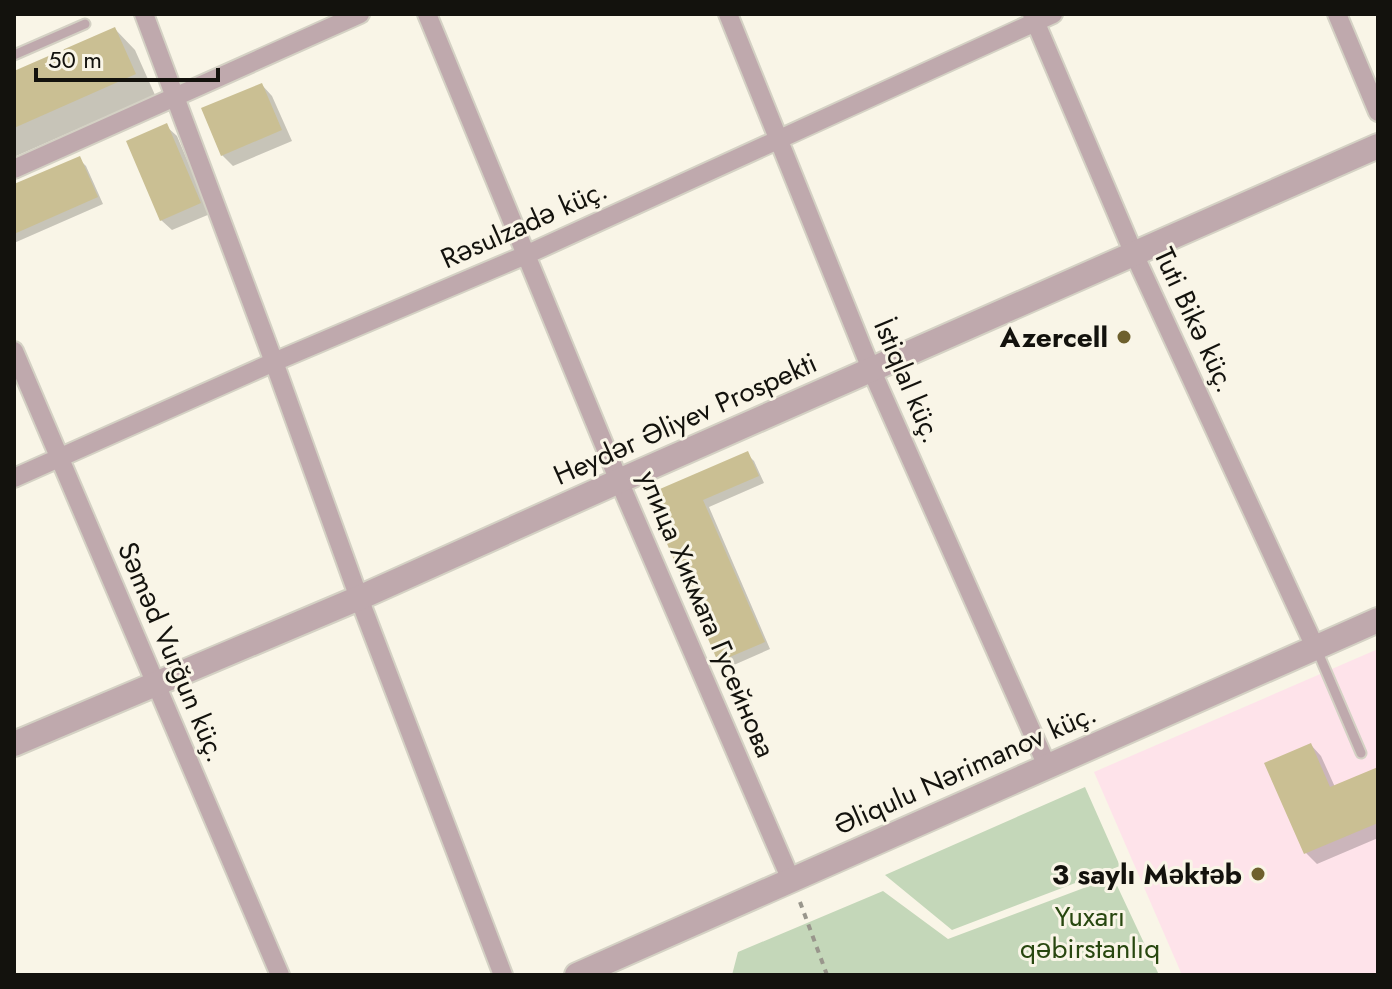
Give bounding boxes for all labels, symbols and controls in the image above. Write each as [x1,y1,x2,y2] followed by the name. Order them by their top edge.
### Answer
[36,32,218,82] scale bar
[48,42,102,77] text: 50 m
[434,169,614,279] street label: Rəsulzadə küç.
[1143,241,1247,399] street label: Tuti Bikə küç.
[863,312,953,450] street label: İstiqlal küç.
[999,317,1108,358] place label: Azercell
[1115,328,1133,346] marker: Azercell
[547,342,823,496] street label: Heydər Əliyev Prospekti
[628,464,786,764] street label: улица Хикмата Гусейнова
[107,536,237,768] street label: Səməd Vurğun küç.
[827,693,1103,845] street label: Əliqulu Nərimanov küç.
[1052,854,1242,895] place label: 3 saylı Məktəb
[1249,865,1267,883] marker: 3 saylı Məktəb
[1020,896,1160,969] park label: Yuxarı qəbirstanlıq

